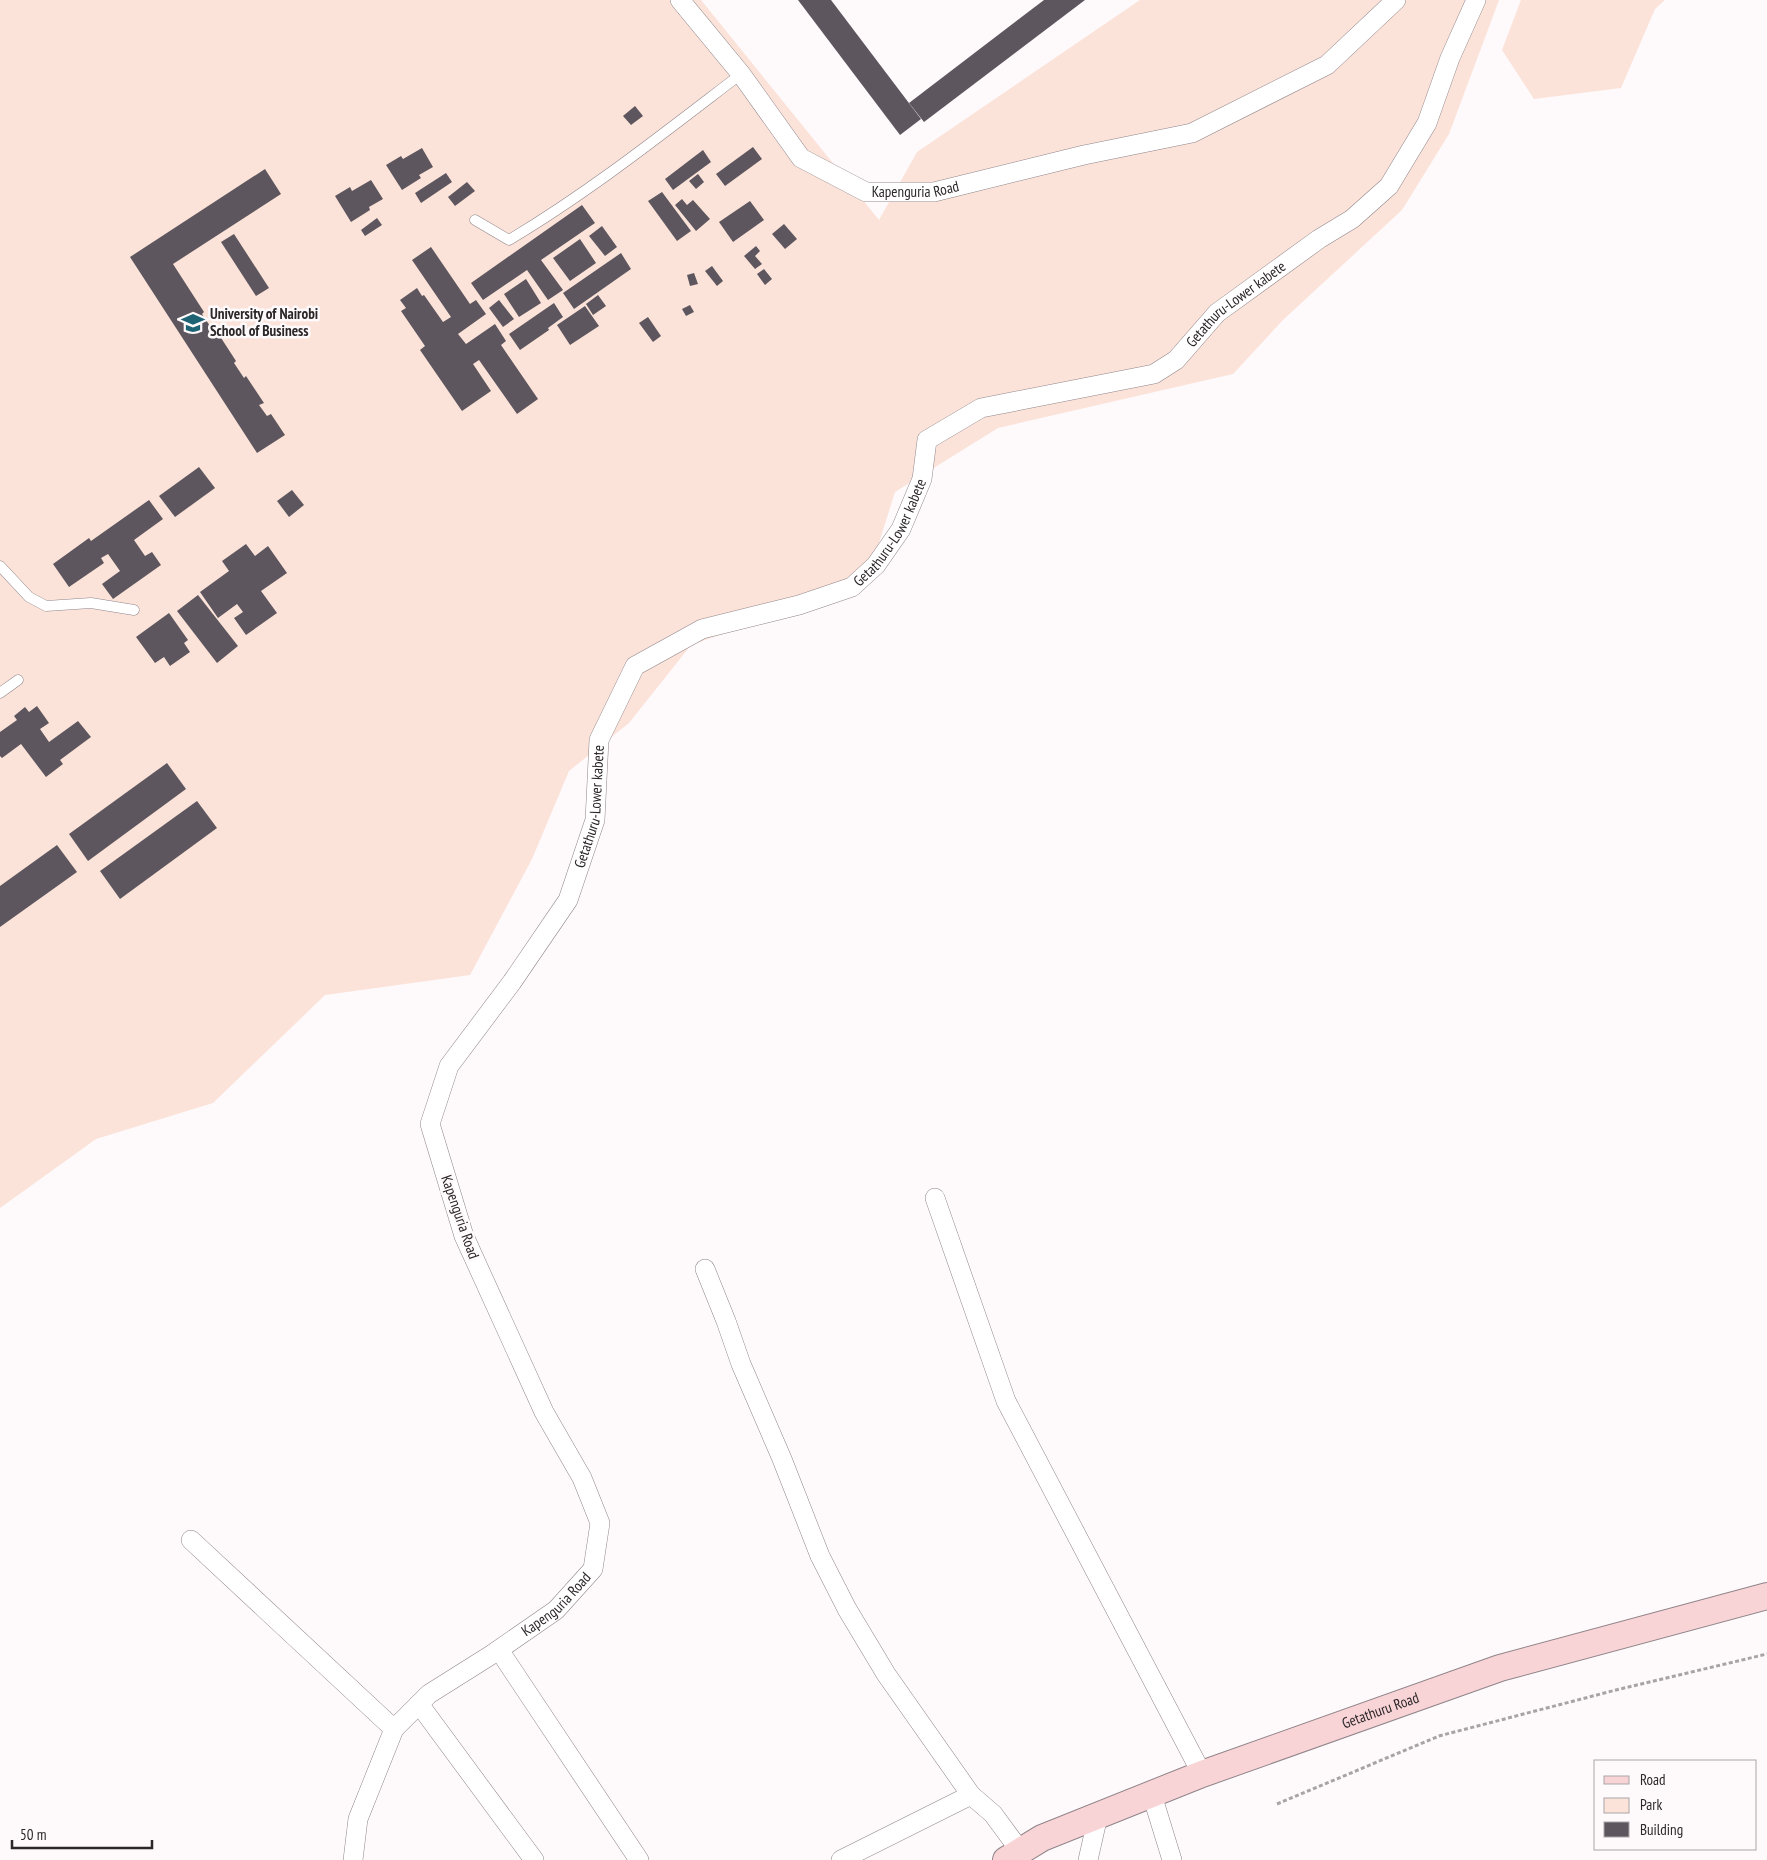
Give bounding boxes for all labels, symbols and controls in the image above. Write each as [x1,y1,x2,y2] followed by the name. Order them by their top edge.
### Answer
[872,176,961,201] street label: Kapenguria Road
[1182,256,1289,351] street label: Getathuru-Lower kabete
[210,304,318,340] place label: University of Nairobi School of Business
[180,310,206,336] school or university icon: University of Nairobi School of Business
[849,476,930,590] street label: Getathuru-Lower kabete
[570,745,608,870] street label: Getathuru-Lower kabete
[437,1172,484,1261] street label: Kapenguria Road
[518,1568,595,1640] street label: Kapenguria Road
[1339,1688,1421,1732] street label: Getathuru Road
[1594,1760,1757,1850] legend
[1640,1770,1666,1789] text: Road
[1640,1795,1662,1814] text: Park
[12,1818,152,1850] scale bar
[1640,1820,1683,1839] text: Building
[20,1825,46,1844] text: 50 m

